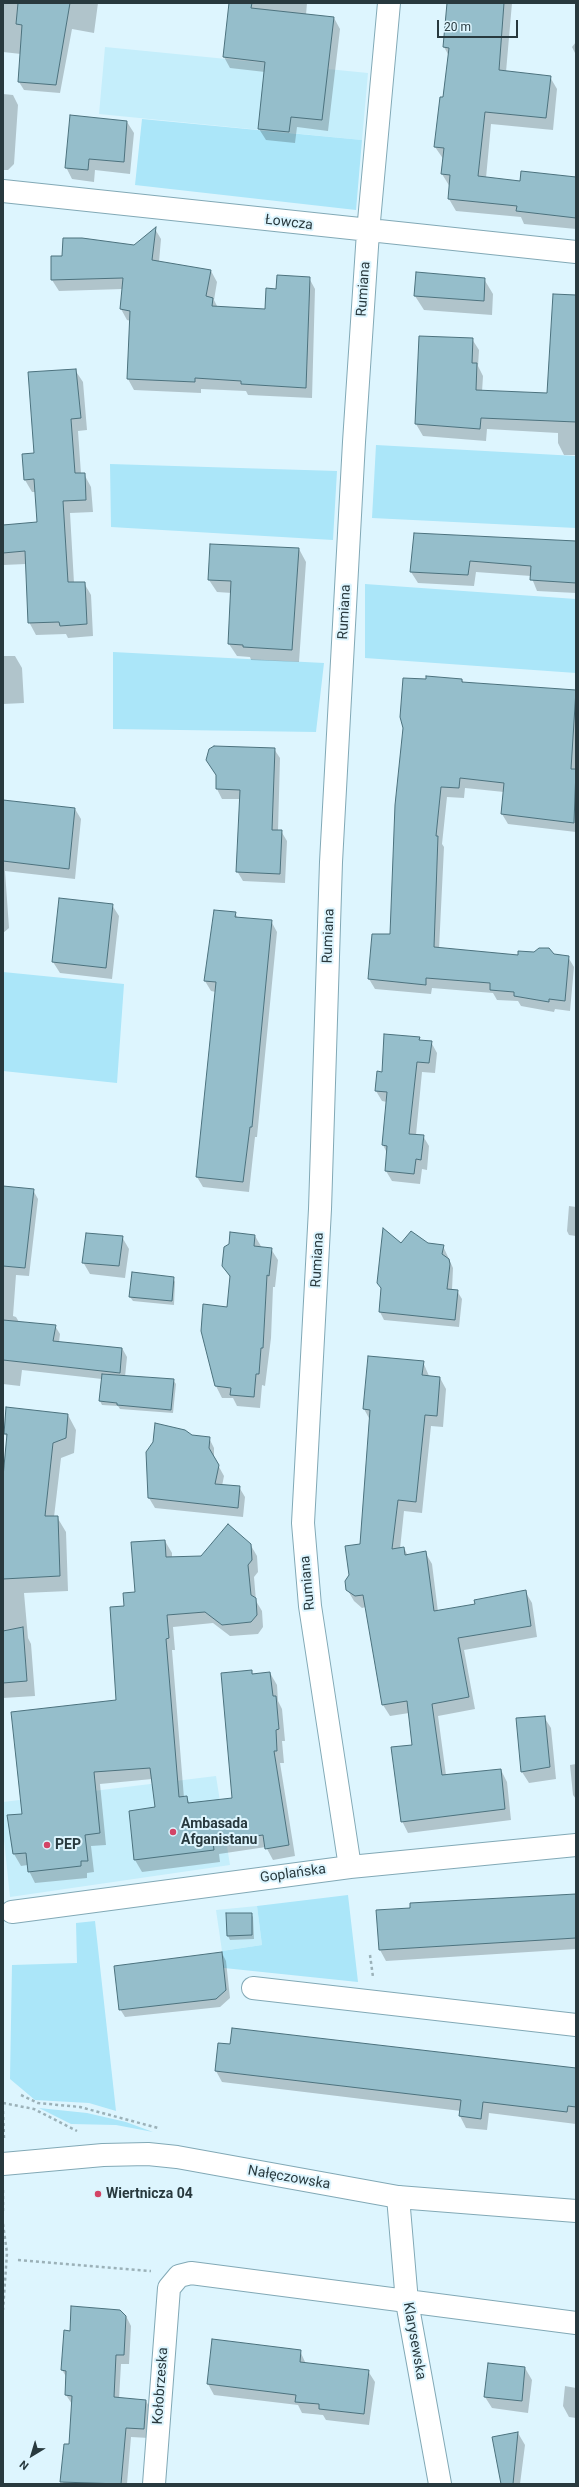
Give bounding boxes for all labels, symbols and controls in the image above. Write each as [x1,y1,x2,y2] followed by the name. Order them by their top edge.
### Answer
[439,12,520,38] scale bar
[444,20,471,34] text: 20 m
[264,212,314,234] street label: Łowcza
[354,261,374,317] street label: Rumiana
[335,584,355,640] street label: Rumiana
[320,908,338,964] street label: Rumiana
[308,1232,328,1288] street label: Rumiana
[297,1555,319,1611] street label: Rumiana
[181,1816,257,1848] place label: Ambasada Afganistanu
[168,1827,178,1837] marker: Ambasada Afganistanu
[55,1837,81,1853] place label: PEP
[42,1840,52,1850] marker: PEP
[259,1861,327,1887] street label: Goplańska
[246,2162,332,2194] street label: Nałęczowska
[106,2186,193,2202] place label: Wiertnicza 04
[93,2189,103,2199] marker: Wiertnicza 04
[399,2301,429,2381] street label: Klarysewska
[150,2347,172,2425] street label: Kołobrzeska
[12,2435,52,2475] north arrow
[17,2457,31,2472] text: N

